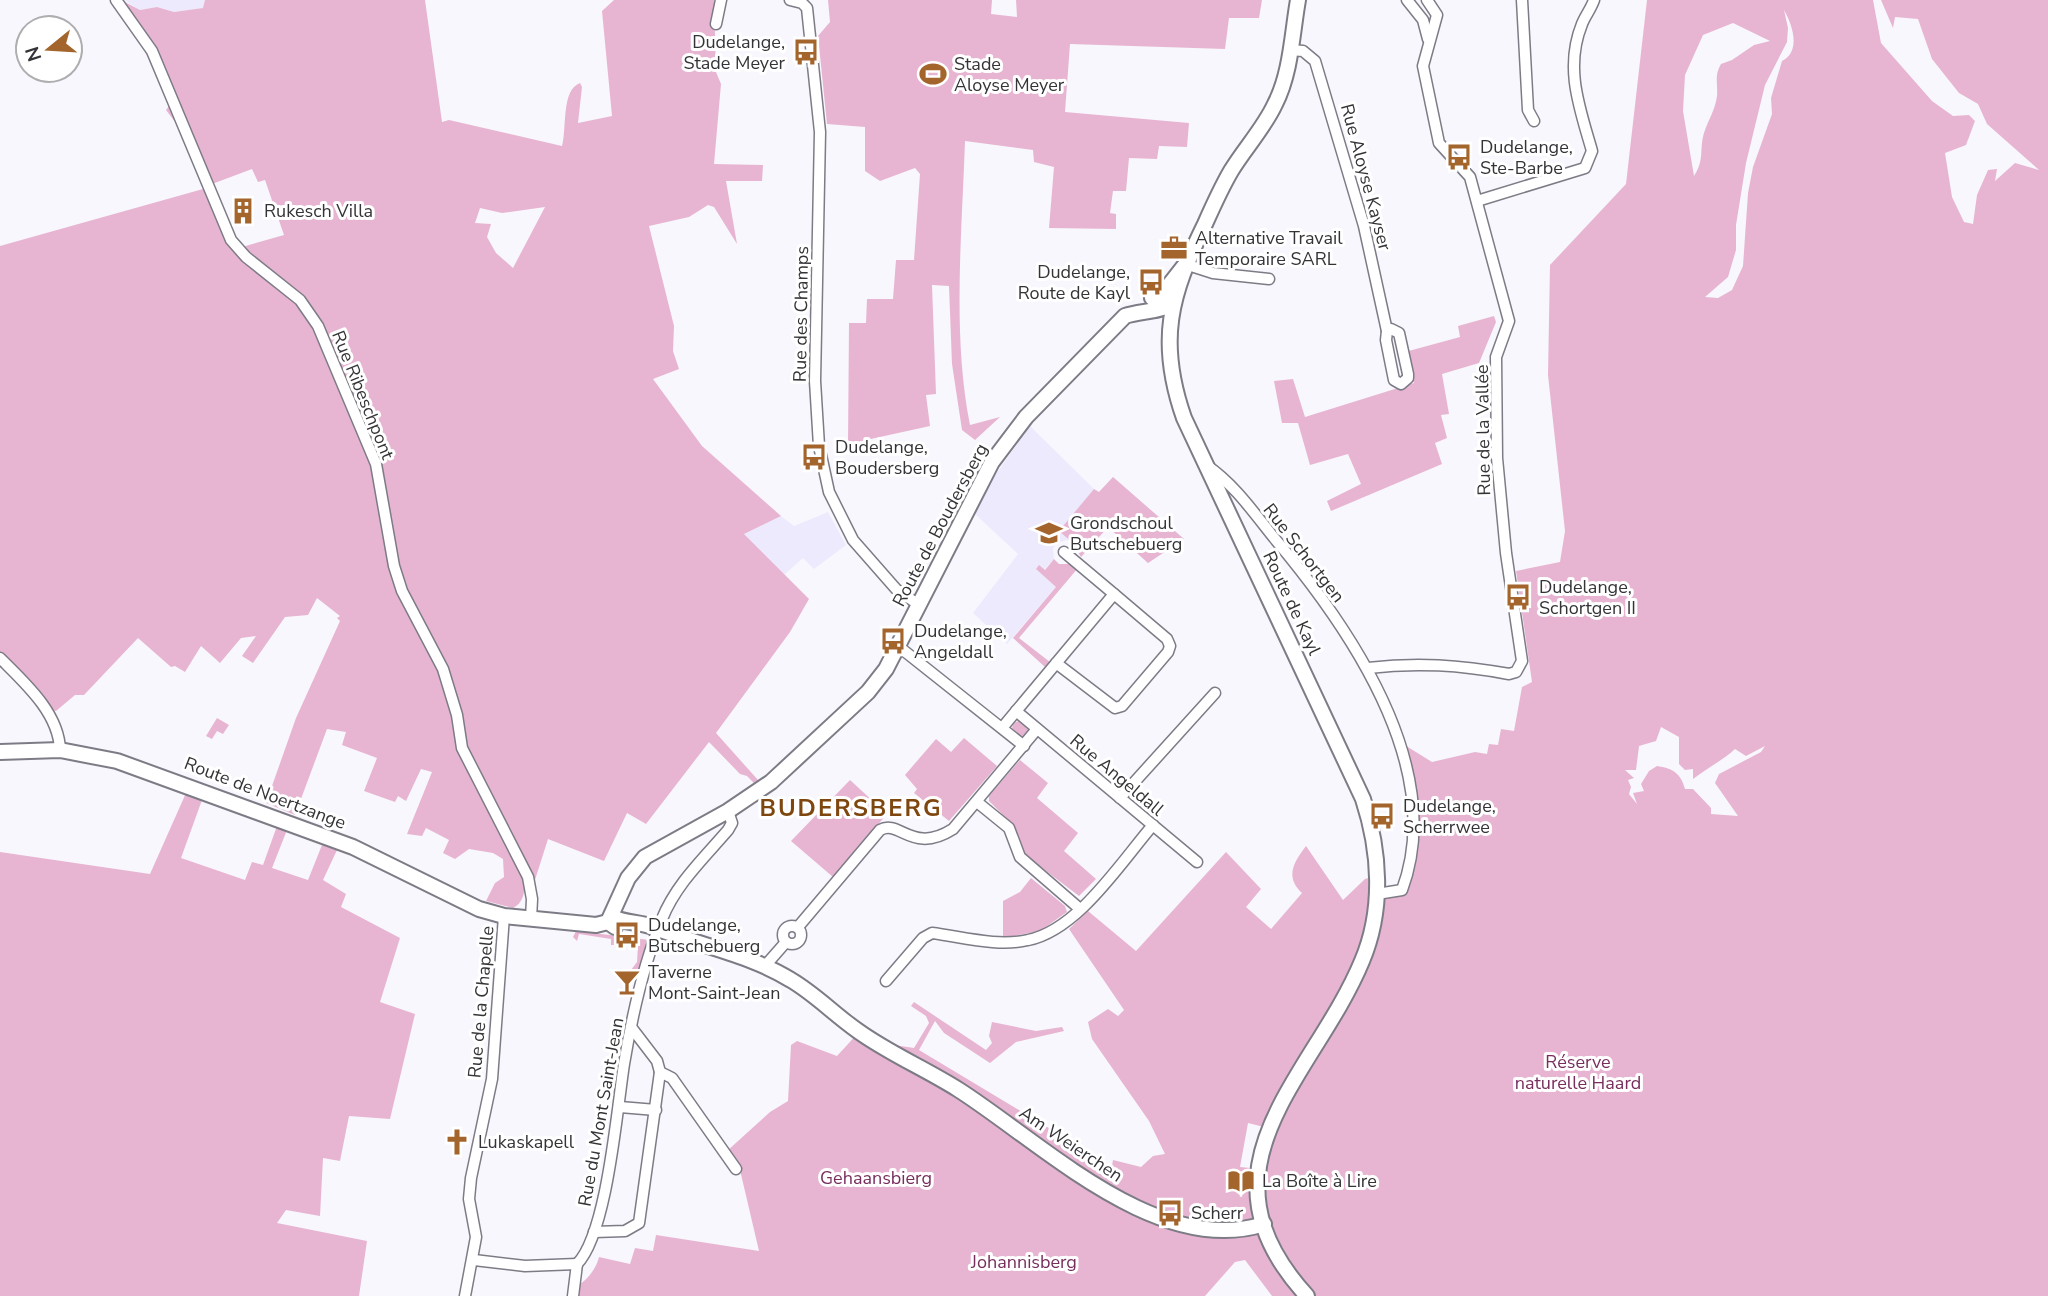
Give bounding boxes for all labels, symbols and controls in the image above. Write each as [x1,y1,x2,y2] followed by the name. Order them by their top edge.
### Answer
[14,14,84,84] north arrow
[683,30,786,75] place label: Dudelange, Stade Meyer
[791,37,821,67] bus stop icon: Dudelange, Stade Meyer
[19,43,48,65] text: N
[954,52,1065,97] place label: Stade Aloyse Meyer
[918,59,948,89] sports icon: Stade Aloyse Meyer
[1335,101,1397,254] street label: Rue Aloyse Kayser
[1480,135,1573,180] place label: Dudelange, Ste-Barbe
[1444,142,1474,172] bus stop icon: Dudelange, Ste-Barbe
[228,196,258,226] building icon: Rukesch Villa
[264,199,373,223] place label: Rukesch Villa
[1195,226,1343,271] place label: Alternative Travail Temporaire SARL
[1159,233,1189,263] office icon: Alternative Travail Temporaire SARL
[788,246,814,382] street label: Rue des Champs
[1018,260,1131,305] place label: Dudelange, Route de Kayl
[1136,267,1166,297] bus stop icon: Dudelange, Route de Kayl
[326,327,400,464] street label: Rue Ribeschpont
[1470,364,1496,496] street label: Rue de la Vallée
[835,435,939,480] place label: Dudelange, Boudersberg
[887,439,993,611] street label: Route de Boudersberg
[799,442,829,472] bus stop icon: Dudelange, Boudersberg
[1258,499,1350,607] street label: Rue Schortgen
[1070,511,1182,556] place label: Grondschoul Butschebuerg
[1034,518,1064,548] school or university icon: Grondschoul Butschebuerg
[1257,547,1327,660] street label: Route de Kayl
[1539,575,1636,620] place label: Dudelange, Schortgen II
[1503,582,1533,612] bus stop icon: Dudelange, Schortgen II
[914,619,1007,664] place label: Dudelange, Angeldall
[878,626,908,656] bus stop icon: Dudelange, Angeldall
[1065,729,1170,822] street label: Rue Angeldall
[181,751,349,835] street label: Route de Noertzange
[759,792,943,824] district label: BUDERSBERG
[1403,794,1496,839] place label: Dudelange, Scherrwee
[1367,801,1397,831] bus stop icon: Dudelange, Scherrwee
[648,913,760,958] place label: Dudelange, Butschebuerg
[612,920,642,950] bus stop icon: Dudelange, Butschebuerg
[462,925,500,1079] street label: Rue de la Chapelle
[648,960,780,1005] place label: Taverne Mont-Saint-Jean
[612,967,642,997] bar icon: Taverne Mont-Saint-Jean
[573,1016,629,1208] street label: Rue du Mont Saint-Jean
[1515,1050,1641,1095] park label: Réserve naturelle Haard
[1015,1101,1127,1187] street label: Am Weierchen
[442,1127,472,1157] church icon: Lukaskapell
[478,1130,575,1154] place label: Lukaskapell
[820,1166,932,1190] park label: Gehaansbierg
[1226,1166,1256,1196] library icon: La Boîte à Lire
[1262,1169,1377,1193] place label: La Boîte à Lire
[1155,1198,1185,1228] bus stop icon: Scherr
[1191,1201,1244,1225] place label: Scherr
[970,1250,1077,1274] park label: Johannisberg

